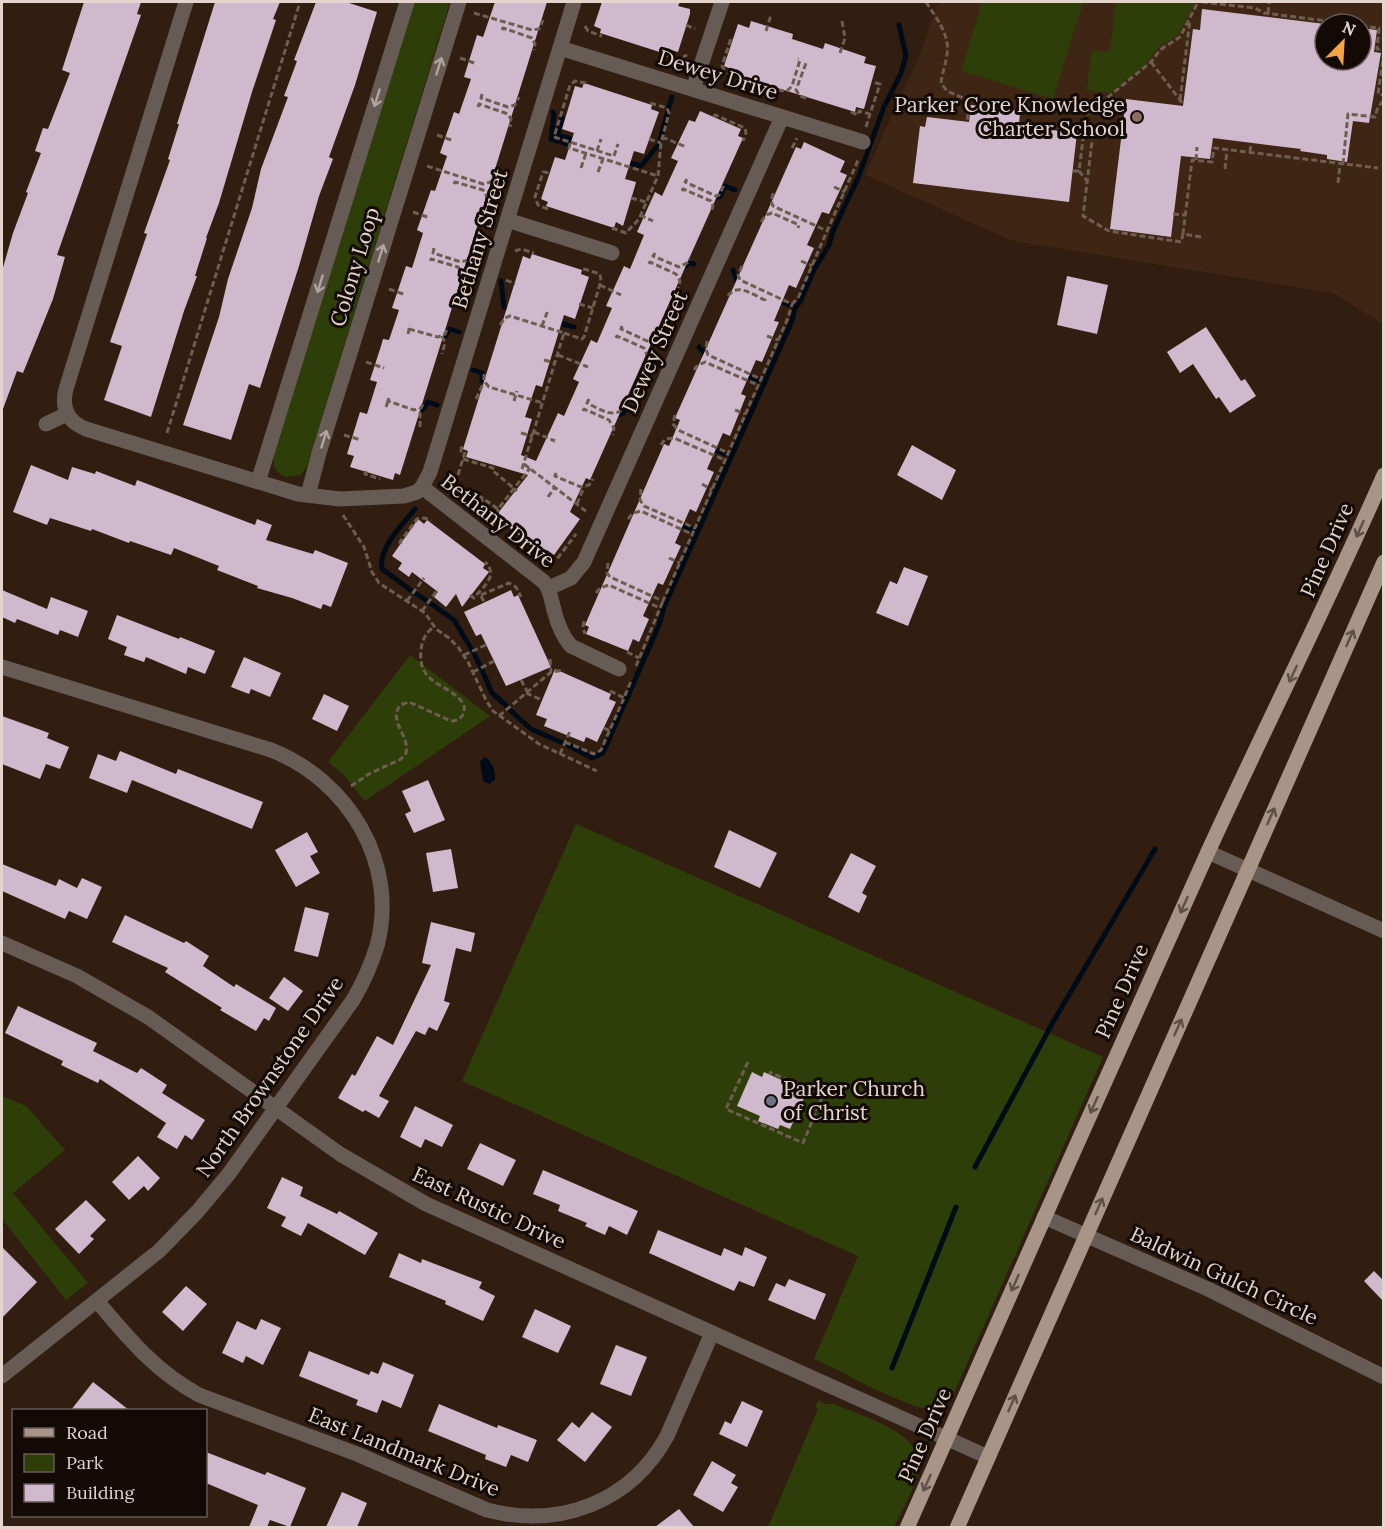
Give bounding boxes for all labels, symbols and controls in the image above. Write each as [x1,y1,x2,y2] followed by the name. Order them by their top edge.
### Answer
[1313,12,1373,72] north arrow
[1339,17,1359,40] text: N
[655,43,781,106] street label: Dewey Drive
[434,57,445,76] one-way arrow
[371,88,382,107] one-way arrow
[894,91,1125,142] place label: Parker Core Knowledge Charter School
[1130,110,1144,124] marker: Parker Core Knowledge Charter School
[445,165,514,312] street label: Bethany Street
[324,204,385,330] street label: Colony Loop
[376,244,387,263] one-way arrow
[314,274,325,293] one-way arrow
[616,286,694,417] street label: Dewey Street
[319,430,330,449] one-way arrow
[436,468,561,574] street label: Bethany Drive
[1294,498,1359,601] street label: Pine Drive
[1353,519,1365,537] one-way arrow
[1345,629,1356,647] one-way arrow
[1286,665,1298,683] one-way arrow
[1265,808,1277,826] one-way arrow
[1178,896,1189,914] one-way arrow
[1089,939,1154,1042] street label: Pine Drive
[190,971,349,1182] street label: North Brownstone Drive
[1172,1019,1184,1037] one-way arrow
[783,1075,925,1126] place label: Parker Church of Christ
[764,1094,778,1108] marker: Parker Church of Christ
[1087,1096,1098,1114] one-way arrow
[408,1160,570,1255] street label: East Rustic Drive
[1094,1197,1105,1215] one-way arrow
[1126,1220,1323,1331] street label: Baldwin Gulch Circle
[1009,1274,1020,1292] one-way arrow
[892,1383,957,1486] street label: Pine Drive
[1006,1395,1018,1413] one-way arrow
[305,1401,504,1502] street label: East Landmark Drive
[12,1409,207,1517] legend
[66,1421,108,1444] text: Road
[66,1451,104,1474] text: Park
[921,1473,932,1492] one-way arrow
[66,1481,136,1504] text: Building

